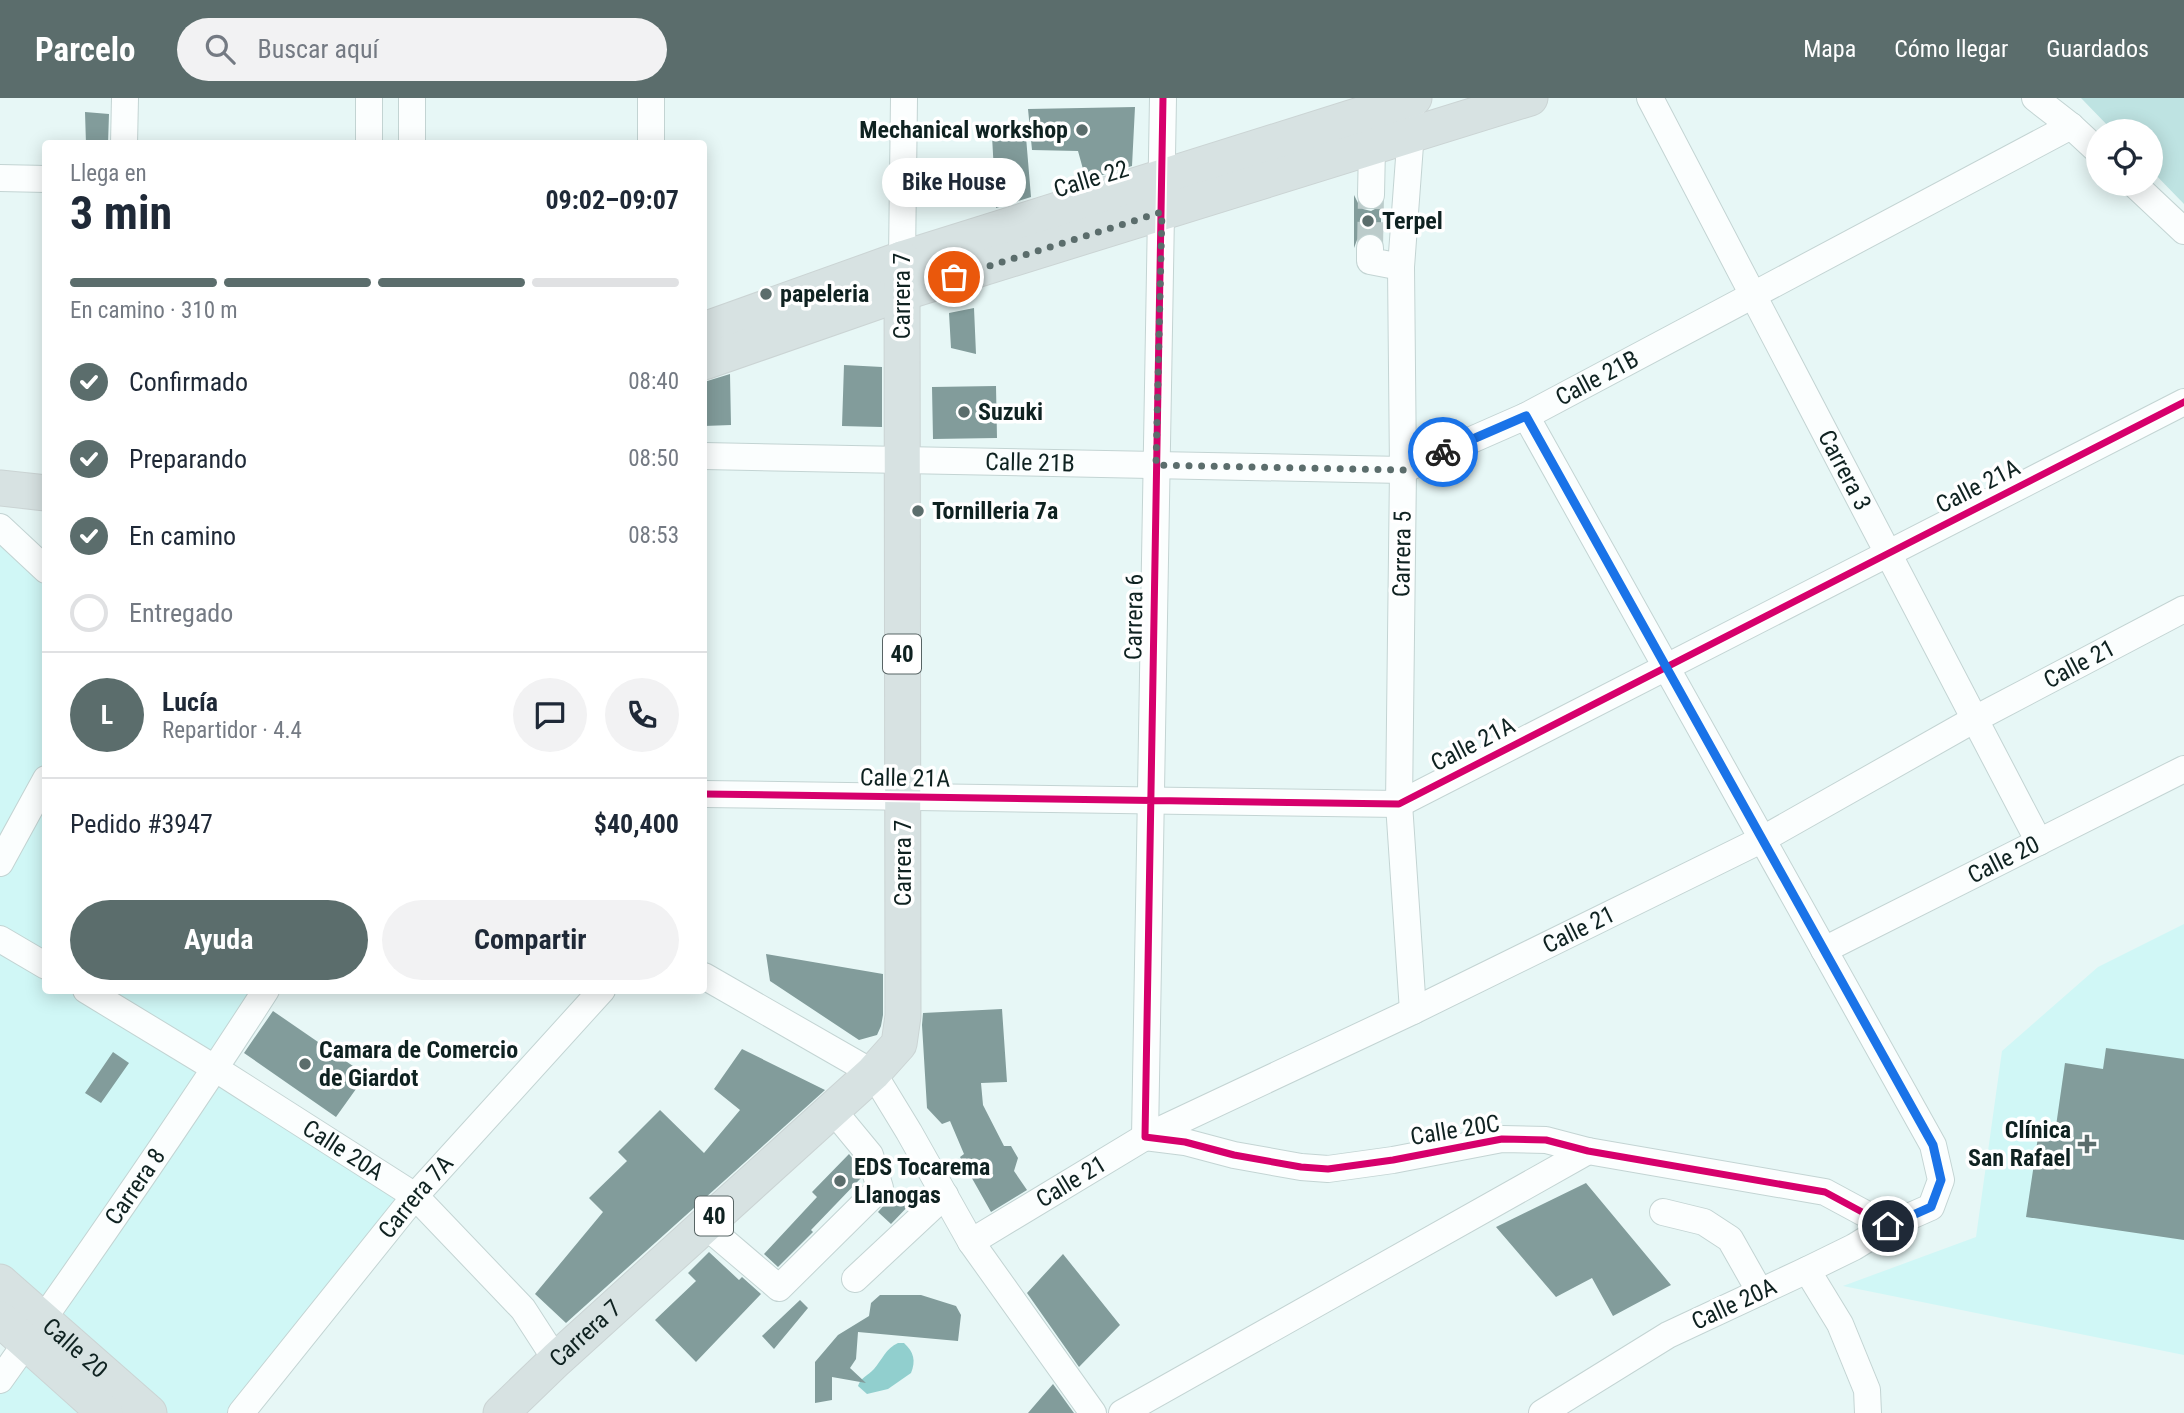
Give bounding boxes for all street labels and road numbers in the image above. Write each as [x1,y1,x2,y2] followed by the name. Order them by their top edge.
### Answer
[1050,154,1132,204] street label: Calle 22
[888,253,916,339] street label: Carrera 7
[1551,345,1643,412] street label: Calle 21B
[1812,425,1877,515] street label: Carrera 3
[985,448,1075,477] street label: Calle 21B
[1931,453,2025,519] street label: Calle 21A
[1387,511,1417,597] street label: Carrera 5
[1119,574,1149,660] street label: Carrera 6
[883,634,921,674] road number: 40
[2039,634,2120,694] street label: Calle 21
[1426,711,1520,777] street label: Calle 21A
[860,763,951,793] street label: Calle 21A
[889,820,917,906] street label: Carrera 7
[1963,830,2044,889] street label: Calle 20
[1538,900,1619,959] street label: Calle 21
[1408,1109,1502,1151] street label: Calle 20C
[298,1114,389,1186] street label: Calle 20A
[99,1143,171,1230] street label: Carrera 8
[373,1149,459,1244] street label: Carrera 7A
[1031,1150,1111,1213] street label: Calle 21
[695,1196,733,1236] road number: 40
[1687,1272,1781,1336] street label: Calle 20A
[544,1294,627,1373] street label: Carrera 7
[37,1312,113,1384] street label: Calle 20

